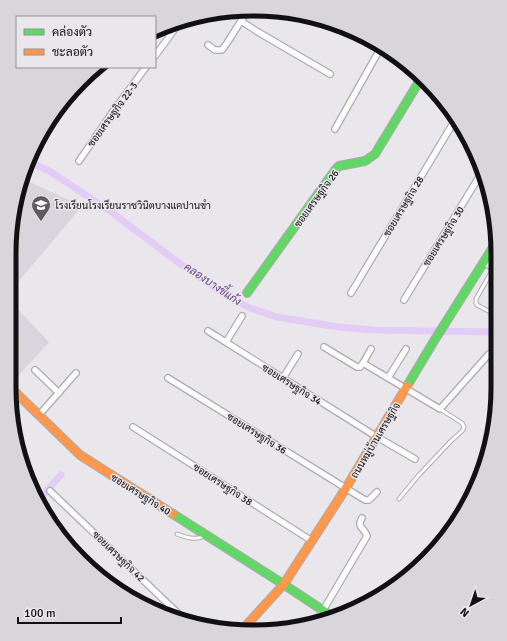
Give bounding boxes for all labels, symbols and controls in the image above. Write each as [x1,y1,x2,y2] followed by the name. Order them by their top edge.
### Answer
[16,16,156,68] legend
[52,25,92,40] text: คล่องตัว
[52,45,93,60] text: ชะลอตัว
[85,80,141,150] street label: ซอยเศรษฐกิจ 22-3
[292,167,343,230] street label: ซอยเศรษฐกิจ 26
[381,174,427,239] street label: ซอยเศรษฐกิจ 28
[30,194,52,222] school or university icon: โรงเรียนโรงเรียนราชวินิตบางแคปานขำ
[54,199,211,212] place label: โรงเรียนโรงเรียนราชวินิตบางแคปานขำ
[421,204,468,269] street label: ซอยเศรษฐกิจ 30
[182,256,247,308] water label: คลองบางขี้แก้ง
[259,362,324,409] street label: ซอยเศรษฐกิจ 34
[348,400,404,481] street label: ถนนหมู่บ้านเศรษฐกิจ
[224,411,289,458] street label: ซอยเศรษฐกิจ 36
[190,461,254,509] street label: ซอยเศรษฐกิจ 38
[108,472,173,519] street label: ซอยเศรษฐกิจ 40
[89,529,147,585] street label: ซอยเศรษฐกิจ 42
[451,585,491,625] north arrow
[18,599,121,625] scale bar
[458,605,472,620] text: N
[24,606,56,621] text: 100 m

